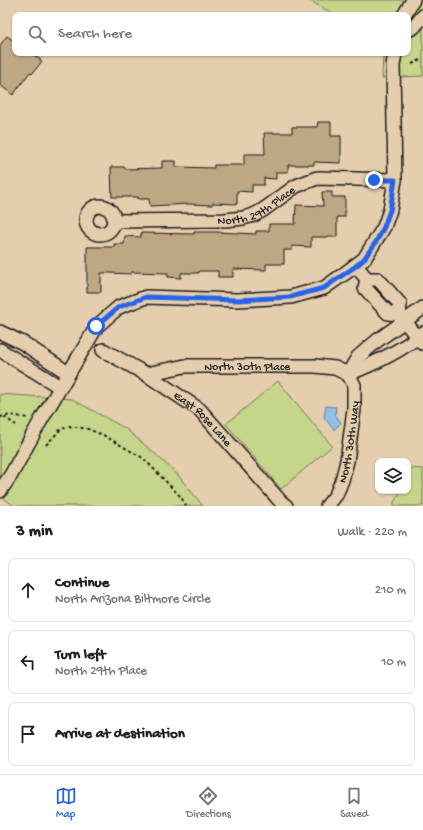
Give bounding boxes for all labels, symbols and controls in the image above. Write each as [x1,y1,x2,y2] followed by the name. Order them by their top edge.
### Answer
[12,12,411,56] search box
[26,23,48,45] icon: search
[58,25,132,43] text: Search here
[365,171,383,189] route end
[218,183,299,229] street label: North 29th Place
[87,317,105,335] route start
[204,361,291,375] street label: North 30th Place
[170,389,234,451] street label: East Rose Lane
[336,401,363,485] street label: North 30th Way
[375,458,411,494] map controls
[375,458,411,494] button: layers
[16,522,53,542] text: 3 min
[337,525,407,540] text: Walk · 220 m
[55,574,109,592] text: Continue
[17,579,39,601] icon: ahead
[375,583,406,598] text: 210 m
[55,592,211,607] text: North Arizona Biltmore Circle
[55,646,106,664] text: Turn left
[17,651,39,673] icon: left
[381,655,406,670] text: 10 m
[55,664,147,679] text: North 29th Place
[17,723,39,745] icon: arrive
[55,725,185,743] text: Arrive at destination
[55,785,77,821] tab: Map
[186,785,231,821] tab: Directions
[340,785,368,821] tab: Saved

